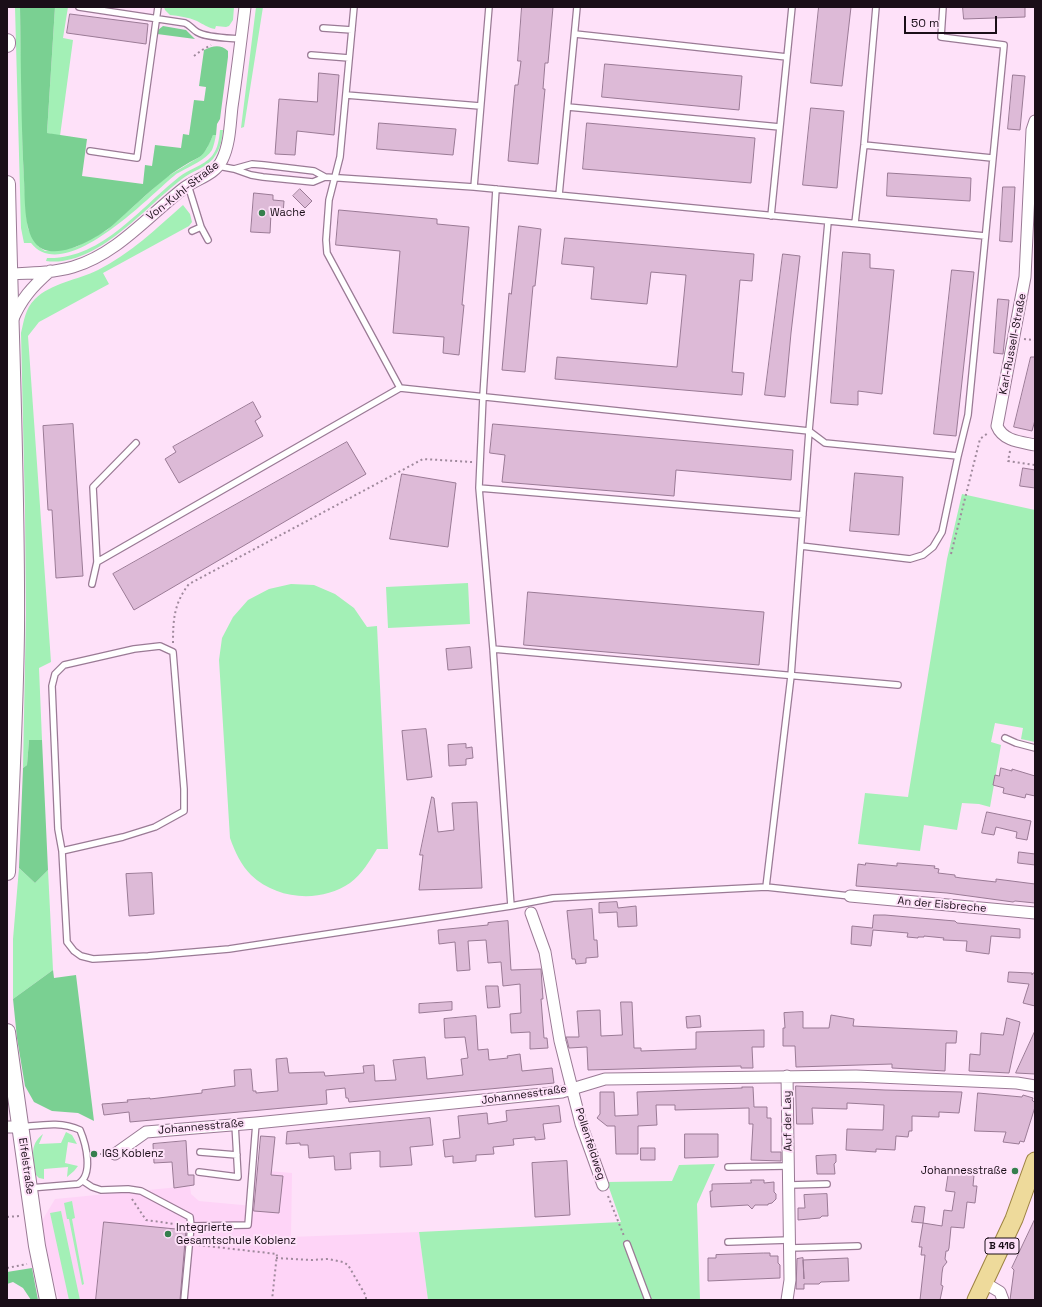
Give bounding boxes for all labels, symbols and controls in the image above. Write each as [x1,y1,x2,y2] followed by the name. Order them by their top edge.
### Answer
[906,8,999,34] scale bar
[911,15,939,31] text: 50 m
[144,159,222,223] street label: Von-Kuhl-Straße
[270,206,306,220] place label: Wache
[257,208,267,218] marker: Wache
[997,292,1029,396] street label: Karl-Russell-Straße
[897,895,987,915] street label: An der Eisbreche
[480,1082,568,1108] street label: Johannesstraße
[781,1090,795,1152] street label: Auf der Lay
[572,1106,608,1182] street label: Pollenfeldweg
[157,1117,245,1137] street label: Johannesstraße
[15,1137,37,1195] street label: Eifelstraße
[102,1147,164,1161] place label: IGS Koblenz
[89,1149,99,1159] marker: IGS Koblenz
[921,1164,1007,1178] place label: Johannesstraße
[1010,1166,1020,1176] marker: Johannesstraße
[176,1221,296,1247] place label: Integrierte Gesamtschule Koblenz
[163,1229,173,1239] marker: Integrierte Gesamtschule Koblenz
[985,1238,1019,1254] road number: B 416

